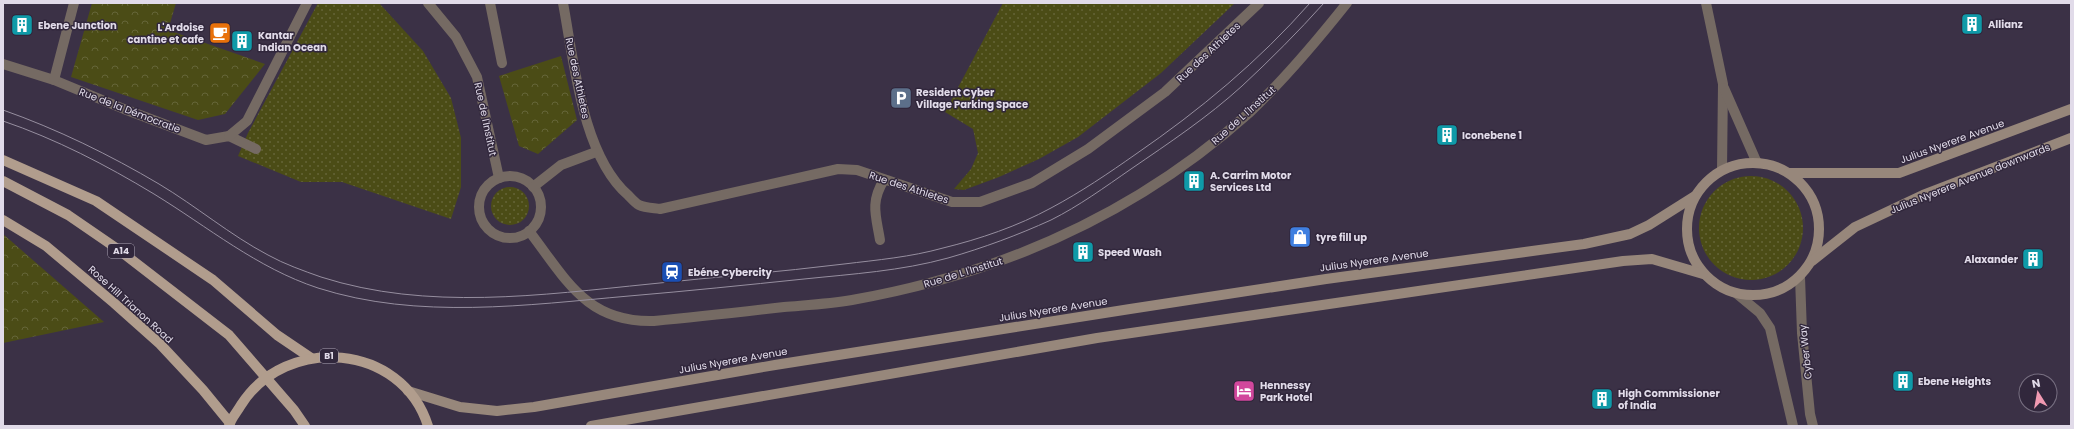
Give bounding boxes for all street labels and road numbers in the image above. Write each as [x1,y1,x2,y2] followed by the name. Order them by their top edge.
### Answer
[1173,19,1244,86] street label: Rue des Athletes
[562,36,593,120] street label: Rue des Athletes
[470,81,501,158] street label: Rue de l'Institut
[1208,82,1279,148] street label: Rue de L l'Institut
[77,84,183,137] street label: Rue de la Démocratie
[1898,116,2006,167] street label: Julius Nyerere Avenue
[1888,139,2052,217] street label: Julius Nyerere Avenue downwards
[867,168,950,207] street label: Rue des Athletes
[108,244,134,258] road number: A14
[1319,245,1430,276] street label: Julius Nyerere Avenue
[922,253,1005,292] street label: Rue de L l'Institut
[85,262,176,347] street label: Rose Hill Trianon Road
[998,293,1109,325] street label: Julius Nyerere Avenue
[1795,324,1816,380] street label: Cyber Way
[678,344,788,377] street label: Julius Nyerere Avenue
[320,349,338,363] road number: B1

